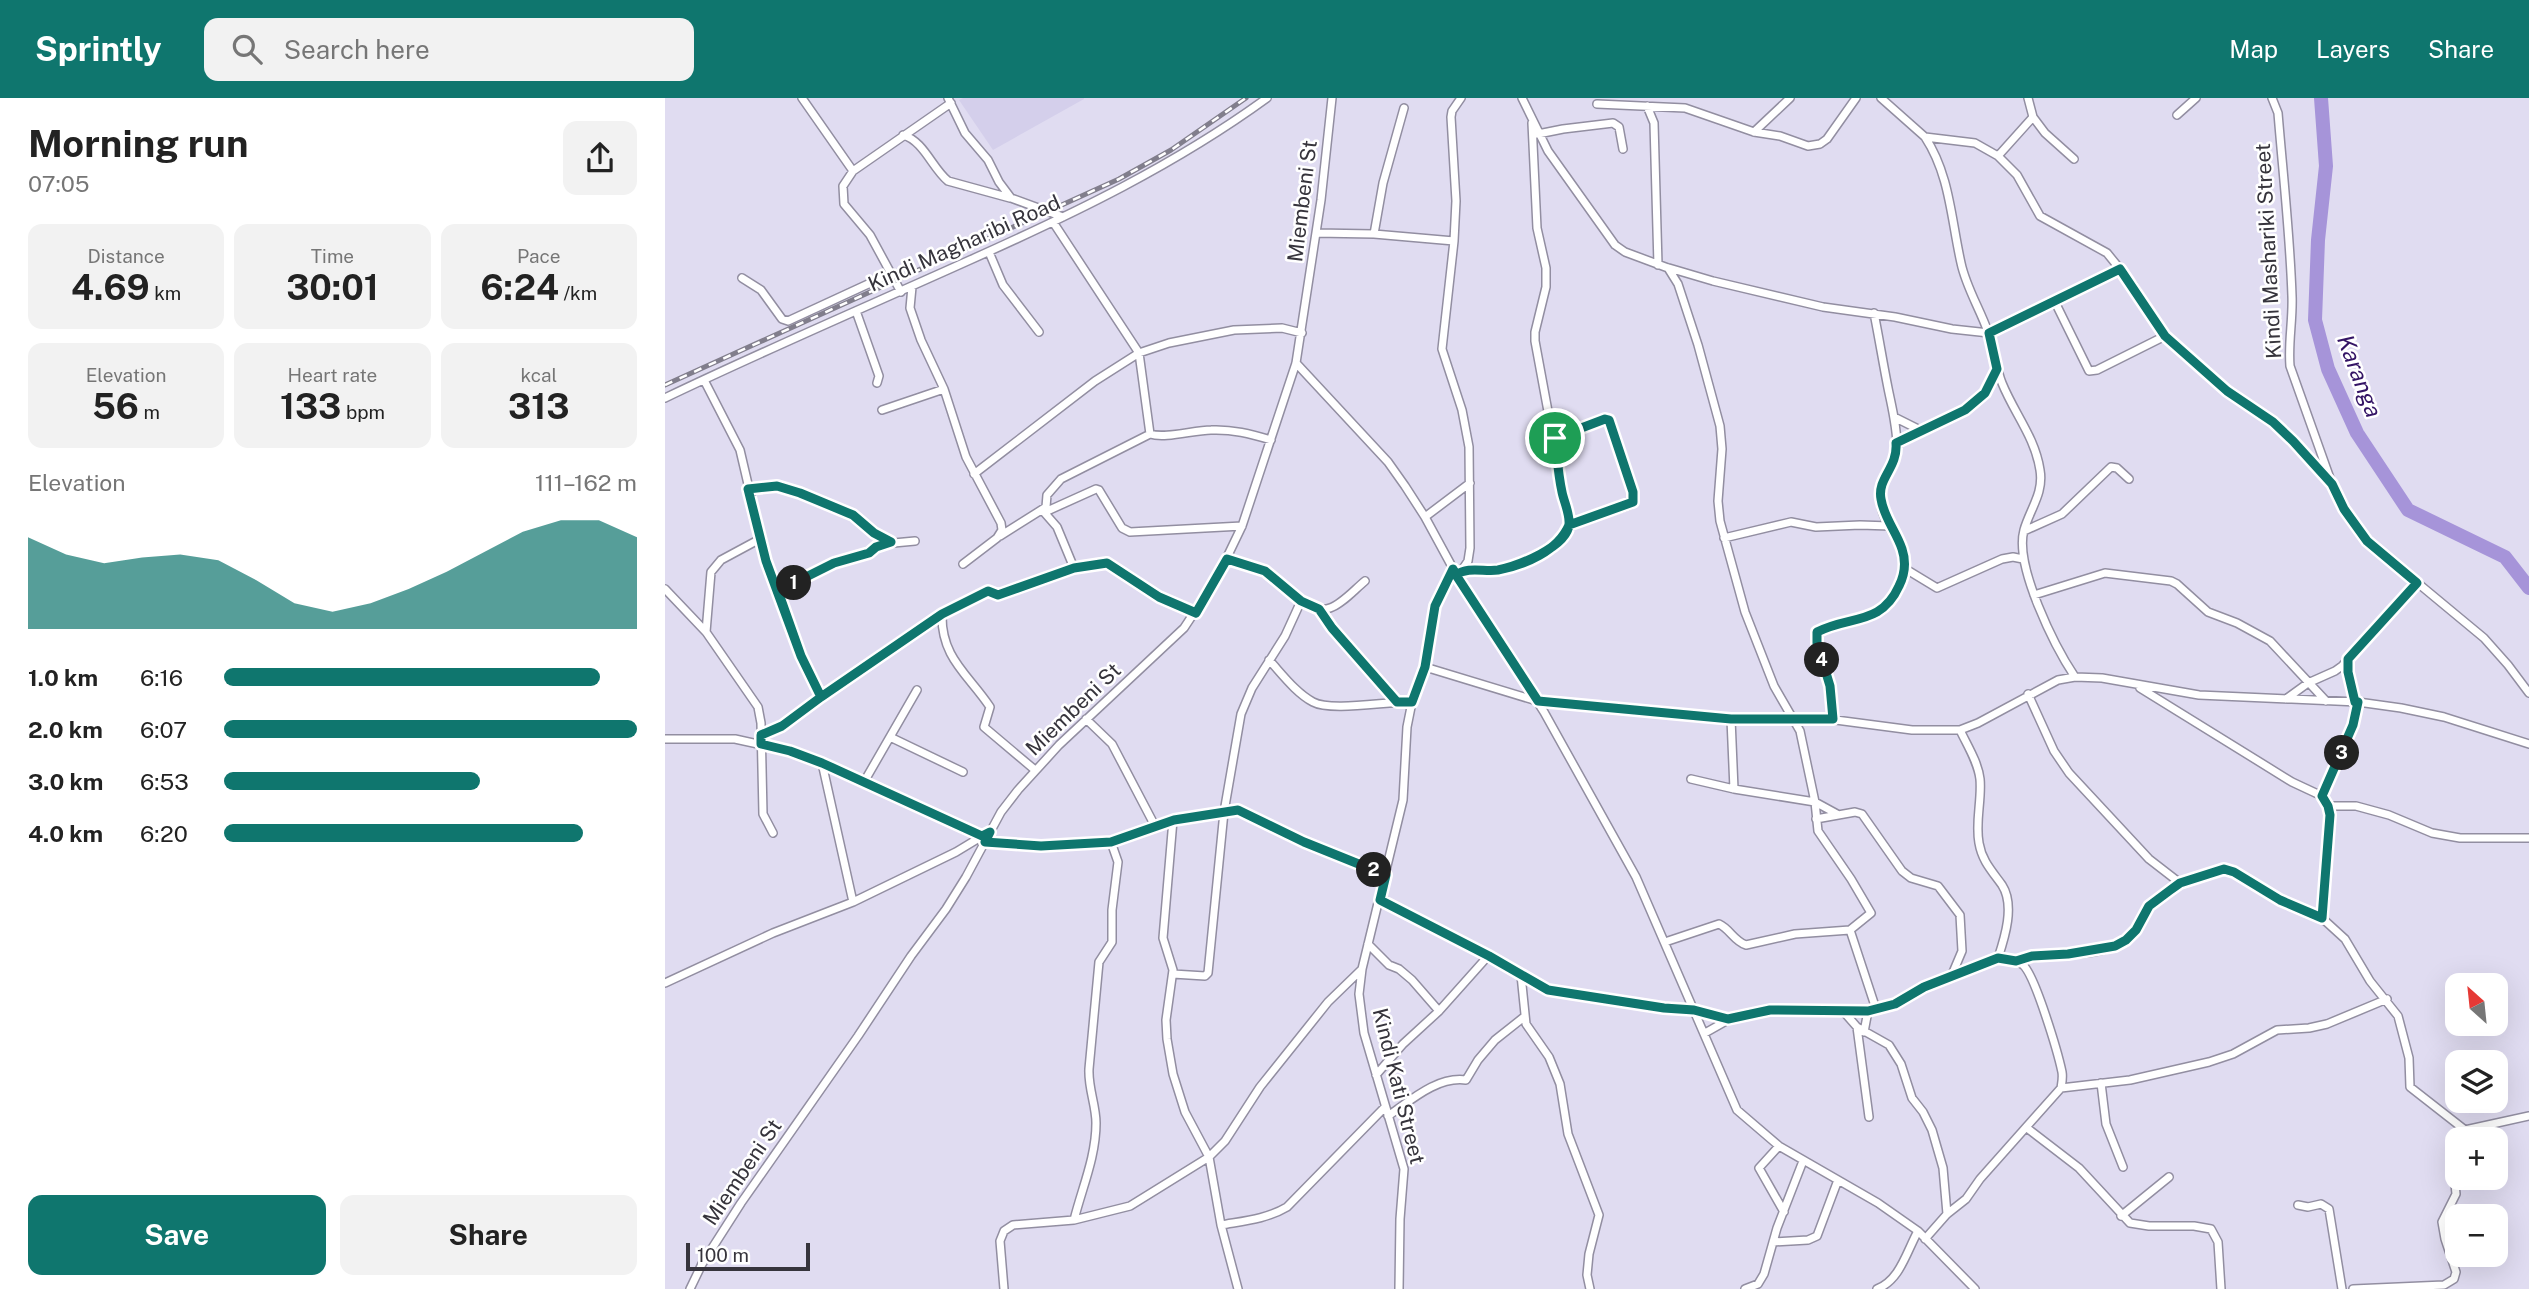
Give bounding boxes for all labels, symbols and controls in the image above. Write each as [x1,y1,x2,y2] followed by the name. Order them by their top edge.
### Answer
[204,18,694,81] search box
[35,30,162,68] text: Sprintly
[228,30,266,68] icon: search
[284,34,430,65] text: Search here
[2229,35,2278,63] text: Map
[2316,35,2390,63] text: Layers
[2428,35,2494,63] text: Share
[28,121,249,166] text: Morning run
[563,121,637,195] button: share
[1282,139,1322,263] street label: Miembeni St
[2250,142,2286,360] street label: Kindi Mashariki Street
[28,170,89,197] text: 07:05
[864,189,1064,297] street label: Kindi Magharibi Road
[88,245,165,267] text: Distance
[311,245,354,267] text: Time
[517,245,561,267] text: Pace
[71,267,150,308] text: 4.69
[286,267,379,308] text: 30:01
[480,267,559,308] text: 6:24
[150,282,181,304] text: km
[559,282,597,304] text: /km
[2332,331,2388,421] water label: Karanga
[86,364,166,386] text: Elevation
[288,364,377,386] text: Heart rate
[520,364,557,386] text: kcal
[92,386,139,427] text: 56
[280,386,341,427] text: 133
[508,386,570,427] text: 313
[139,401,160,423] text: m
[341,401,385,423] text: bpm
[1525,408,1585,468] pin
[1536,419,1574,457] icon: arrive
[28,469,126,496] text: Elevation
[535,469,637,496] text: 111–162 m
[776,566,811,601] pin: 1
[789,571,798,593] text: 1
[1805,642,1839,678] pin: 4
[1815,648,1828,670] text: 4
[1020,657,1126,761] street label: Miembeni St
[28,664,98,691] text: 1.0 km
[140,664,183,691] text: 6:16
[28,716,103,743] text: 2.0 km
[140,716,187,743] text: 6:07
[2325,736,2359,770] pin: 3
[2335,741,2348,763] text: 3
[28,768,103,795] text: 3.0 km
[140,768,189,795] text: 6:53
[28,820,103,847] text: 4.0 km
[140,820,188,847] text: 6:20
[1357,852,1391,888] pin: 2
[1367,858,1380,880] text: 2
[2445,973,2508,1036] north arrow
[2445,973,2508,1267] map controls
[1368,1005,1430,1167] street label: Kindi Kati Street
[2445,1050,2508,1113] button: layers
[697,1114,787,1230] street label: Miembeni St
[2445,1127,2508,1190] button: +
[28,1195,326,1275] button: Save
[340,1195,637,1275] button: Share
[2445,1204,2508,1267] button: −
[686,1240,810,1272] scale bar
[697,1244,749,1266] text: 100 m

